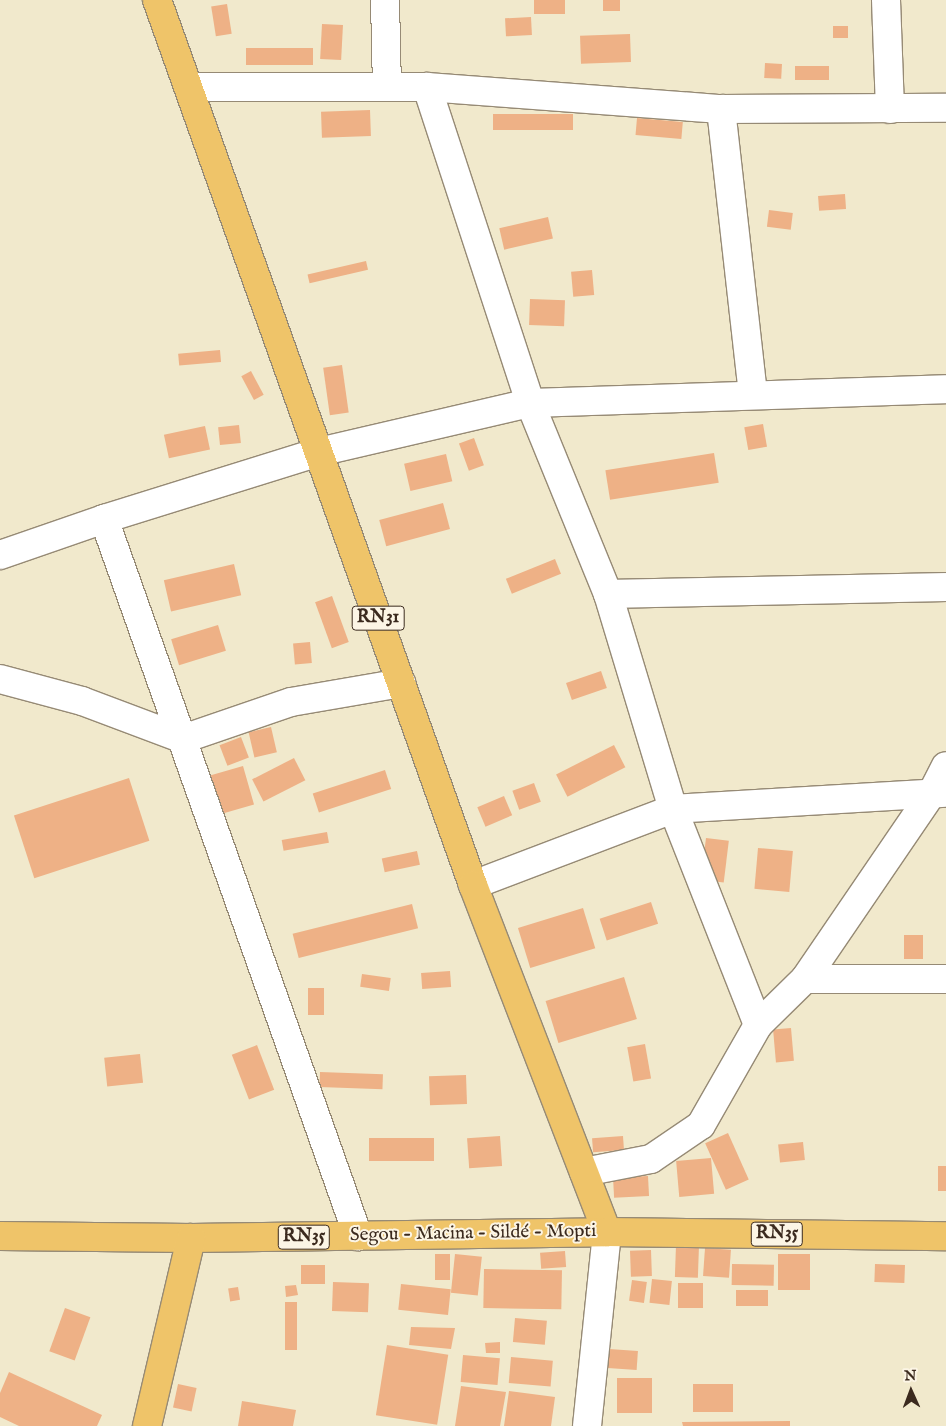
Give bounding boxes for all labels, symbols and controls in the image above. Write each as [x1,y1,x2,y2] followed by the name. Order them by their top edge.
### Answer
[350,602,406,634] road number: RN31
[751,1218,803,1250] road number: RN35
[350,1220,596,1248] street label: Segou - Macina - Sildé - Mopti
[278,1222,330,1252] road number: RN35
[886,1366,936,1416] north arrow
[904,1367,917,1385] text: N

